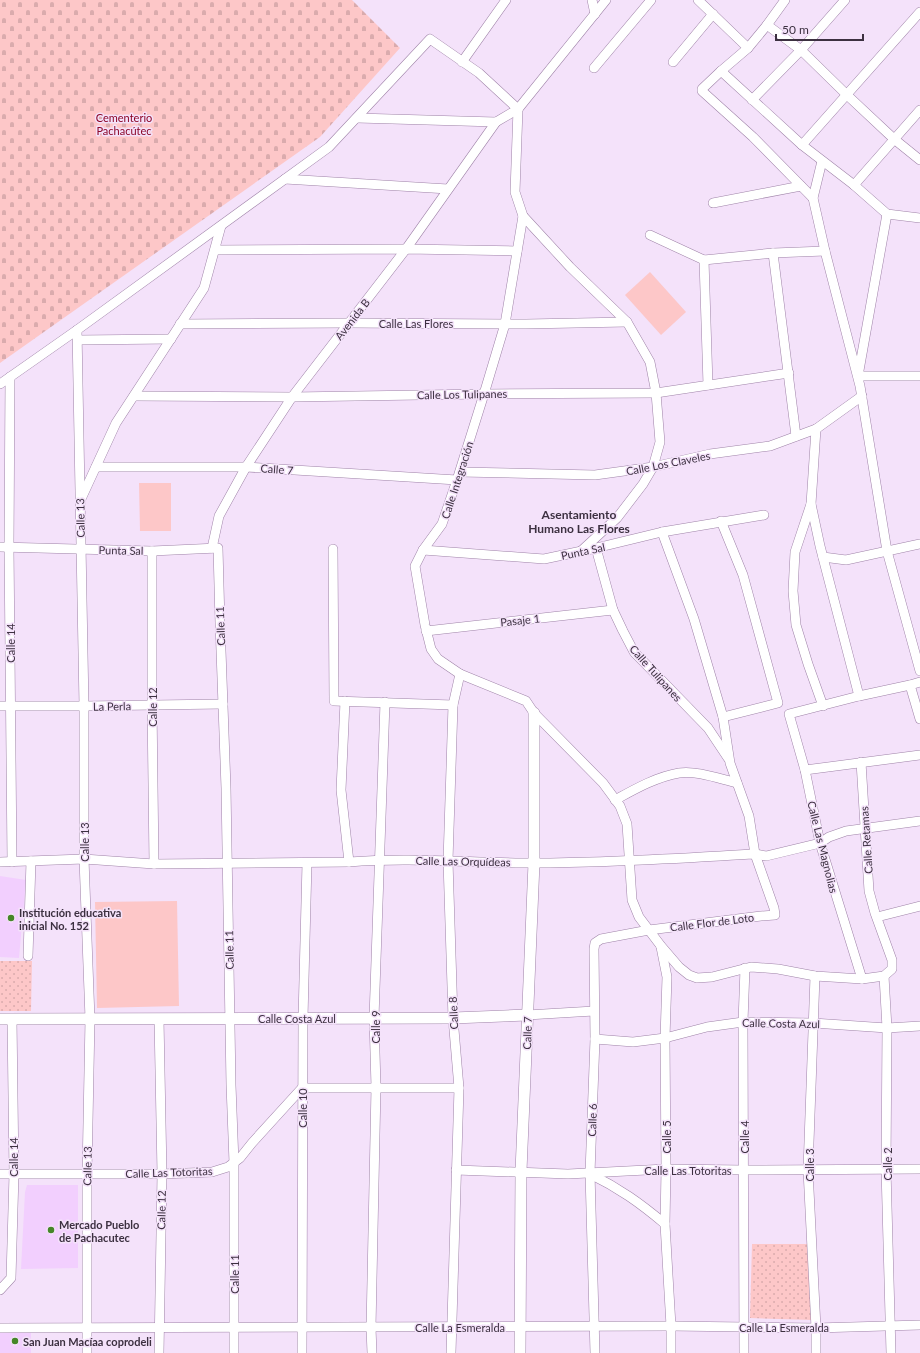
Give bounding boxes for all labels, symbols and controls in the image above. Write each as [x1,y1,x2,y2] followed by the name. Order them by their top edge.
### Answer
[776,16,863,42] scale bar
[782,22,809,37] text: 50 m
[96,111,152,137] park label: Cementerio Pachacútec
[332,296,372,342] street label: Avenida B
[379,317,454,330] street label: Calle Las Flores
[417,387,508,401] street label: Calle Los Tulipanes
[438,440,476,520] street label: Calle Integración
[625,448,711,478] street label: Calle Los Claveles
[260,461,294,477] street label: Calle 7
[73,498,87,538] street label: Calle 13
[528,507,630,536] district label: Asentamiento Humano Las Flores
[560,540,606,562] street label: Punta Sal
[98,543,144,557] street label: Punta Sal
[213,606,227,646] street label: Calle 11
[500,611,540,629] street label: Pasaje 1
[4,623,17,663] street label: Calle 14
[627,642,685,704] street label: Calle Tulipanes
[146,687,159,727] street label: Calle 12
[93,699,131,713] street label: La Perla
[805,800,841,895] street label: Calle Las Magnolias
[857,806,875,874] street label: Calle Retamas
[78,822,91,862] street label: Calle 13
[415,854,511,868] street label: Calle Las Orquídeas
[19,906,121,932] place label: Institución educativa inicial No. 152
[669,910,755,934] street label: Calle Flor de Loto
[6,913,16,923] marker: Institución educativa inicial No. 152
[222,930,236,970] street label: Calle 11
[446,996,460,1030] street label: Calle 8
[369,1010,382,1044] street label: Calle 9
[258,1012,336,1025] street label: Calle Costa Azul
[520,1016,534,1050] street label: Calle 7
[742,1016,820,1030] street label: Calle Costa Azul
[296,1088,309,1128] street label: Calle 10
[585,1103,599,1137] street label: Calle 6
[660,1120,673,1154] street label: Calle 5
[738,1120,751,1154] street label: Calle 4
[7,1137,20,1177] street label: Calle 14
[80,1146,94,1186] street label: Calle 13
[881,1147,894,1181] street label: Calle 2
[803,1148,816,1182] street label: Calle 3
[125,1164,213,1180] street label: Calle Las Totoritas
[644,1164,732,1177] street label: Calle Las Totoritas
[154,1190,168,1230] street label: Calle 12
[59,1218,139,1244] place label: Mercado Pueblo de Pachacutec
[46,1225,56,1235] marker: Mercado Pueblo de Pachacutec
[228,1254,241,1294] street label: Calle 11
[415,1321,505,1334] street label: Calle La Esmeralda
[739,1321,829,1334] street label: Calle La Esmeralda
[23,1335,152,1348] place label: San Juan Macíaa coprodeli
[10,1336,20,1346] marker: San Juan Macíaa coprodeli

